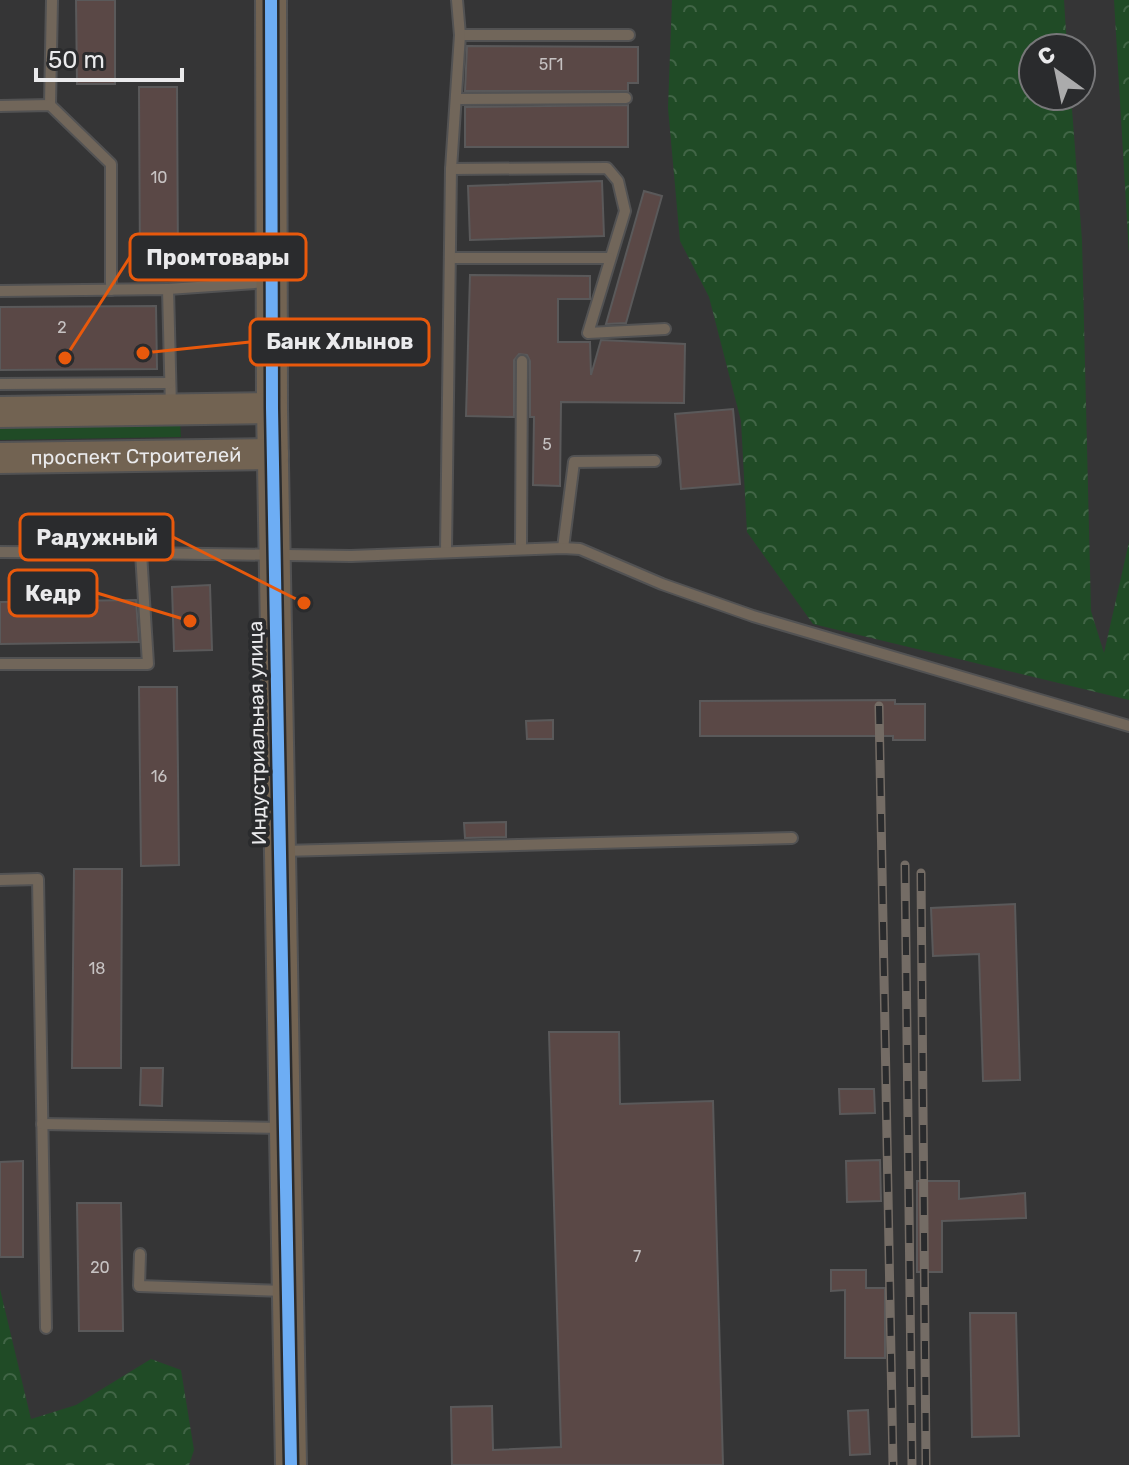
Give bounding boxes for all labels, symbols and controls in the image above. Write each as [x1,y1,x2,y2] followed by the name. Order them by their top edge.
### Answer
[36,32,182,82] scale bar
[1017,32,1097,112] north arrow
[1033,40,1060,71] text: С
[48,46,105,74] text: 50 m
[539,55,563,74] house number: 5Г1
[150,168,168,187] house number: 10
[130,234,306,280] callout: Промтовары
[146,244,290,271] text: Промтовары
[57,318,67,337] house number: 2
[250,319,429,365] callout: Банк Хлынов
[266,328,414,355] text: Банк Хлынов
[542,435,552,454] house number: 5
[30,442,242,470] street label: проспект Строителей
[20,514,173,560] callout: Радужный
[36,524,158,551] text: Радужный
[9,570,97,616] callout: Кедр
[25,580,81,607] text: Кедр
[243,621,271,845] street label: Индустриальная улица
[151,767,168,786] house number: 16
[88,959,106,978] house number: 18
[633,1247,641,1266] house number: 7
[90,1258,110,1277] house number: 20

